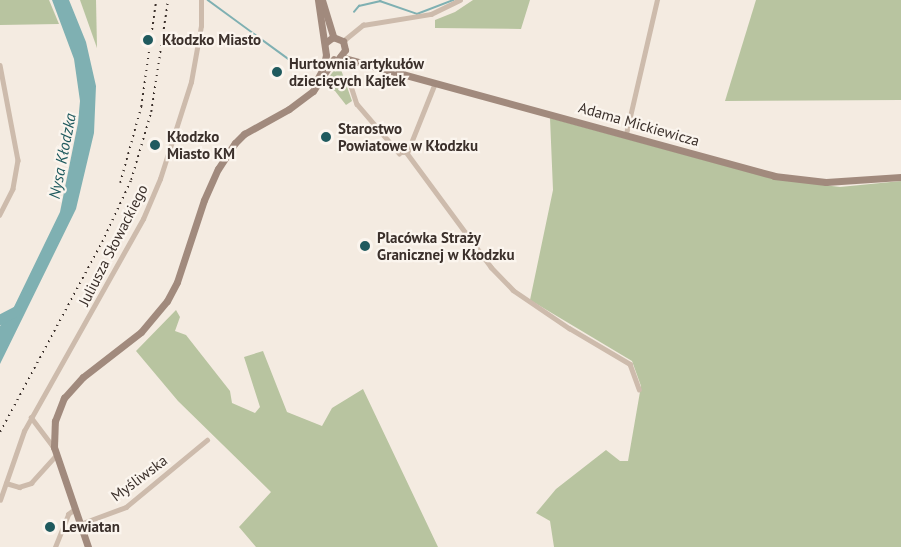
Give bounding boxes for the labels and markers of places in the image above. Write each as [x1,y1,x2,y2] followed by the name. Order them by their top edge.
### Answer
[139,31,157,49] marker: Kłodzko Miasto
[162,31,261,49] place label: Kłodzko Miasto
[289,54,424,89] place label: Hurtownia artykułów dziecięcych Kajtek
[270,65,284,79] marker: Hurtownia artykułów dziecięcych Kajtek
[338,119,479,154] place label: Starostwo Powiatowe w Kłodzku
[167,127,235,162] place label: Kłodzko Miasto KM
[319,130,333,144] marker: Starostwo Powiatowe w Kłodzku
[148,138,162,152] marker: Kłodzko Miasto KM
[377,228,515,263] place label: Placówka Straży Granicznej w Kłodzku
[358,239,372,253] marker: Placówka Straży Granicznej w Kłodzku
[62,518,120,536] place label: Lewiatan
[43,520,57,534] marker: Lewiatan

